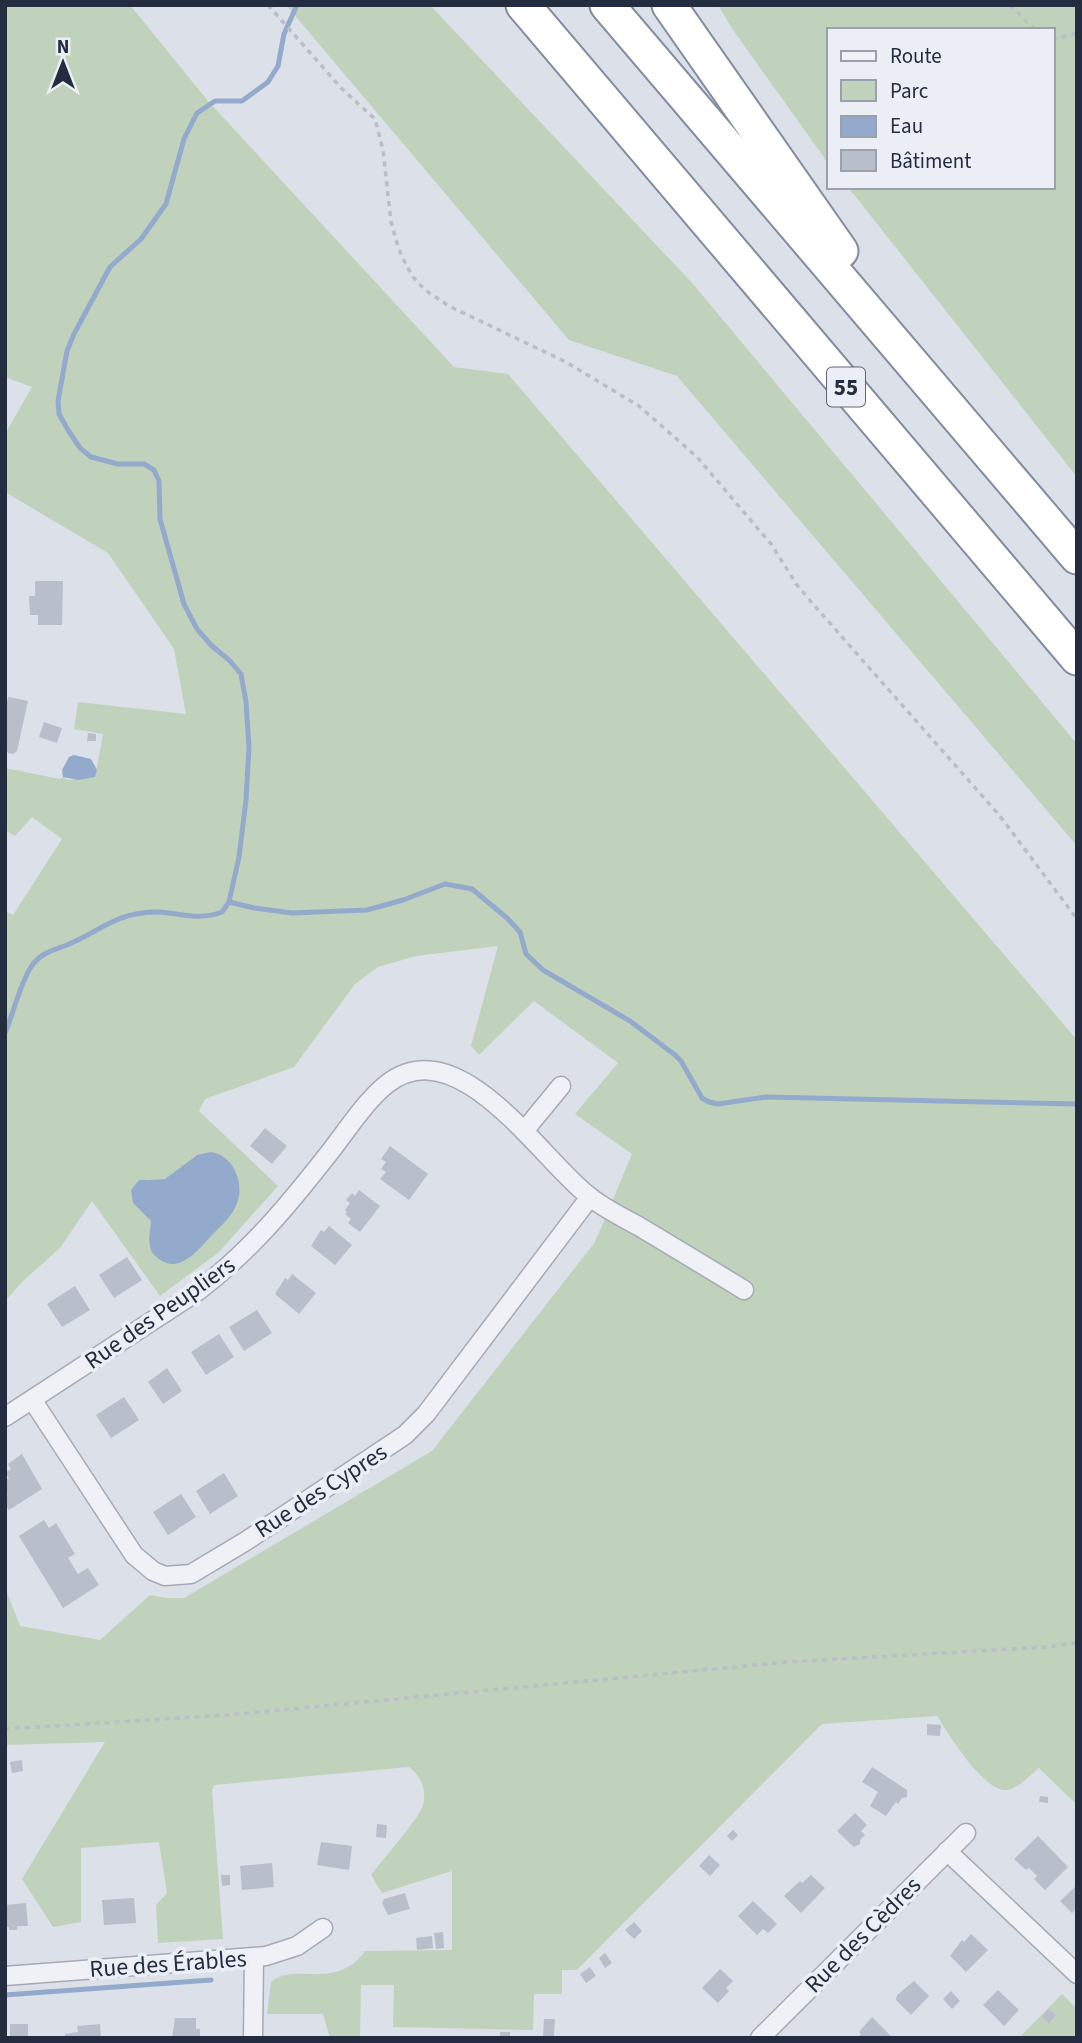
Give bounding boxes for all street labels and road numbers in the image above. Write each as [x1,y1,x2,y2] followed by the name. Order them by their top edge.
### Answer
[827,368,865,406] road number: 55
[77,1248,243,1378] street label: Rue des Peupliers
[248,1435,394,1547] street label: Rue des Cypres
[797,1869,929,2001] street label: Rue des Cèdres
[88,1941,248,1987] street label: Rue des Érables

